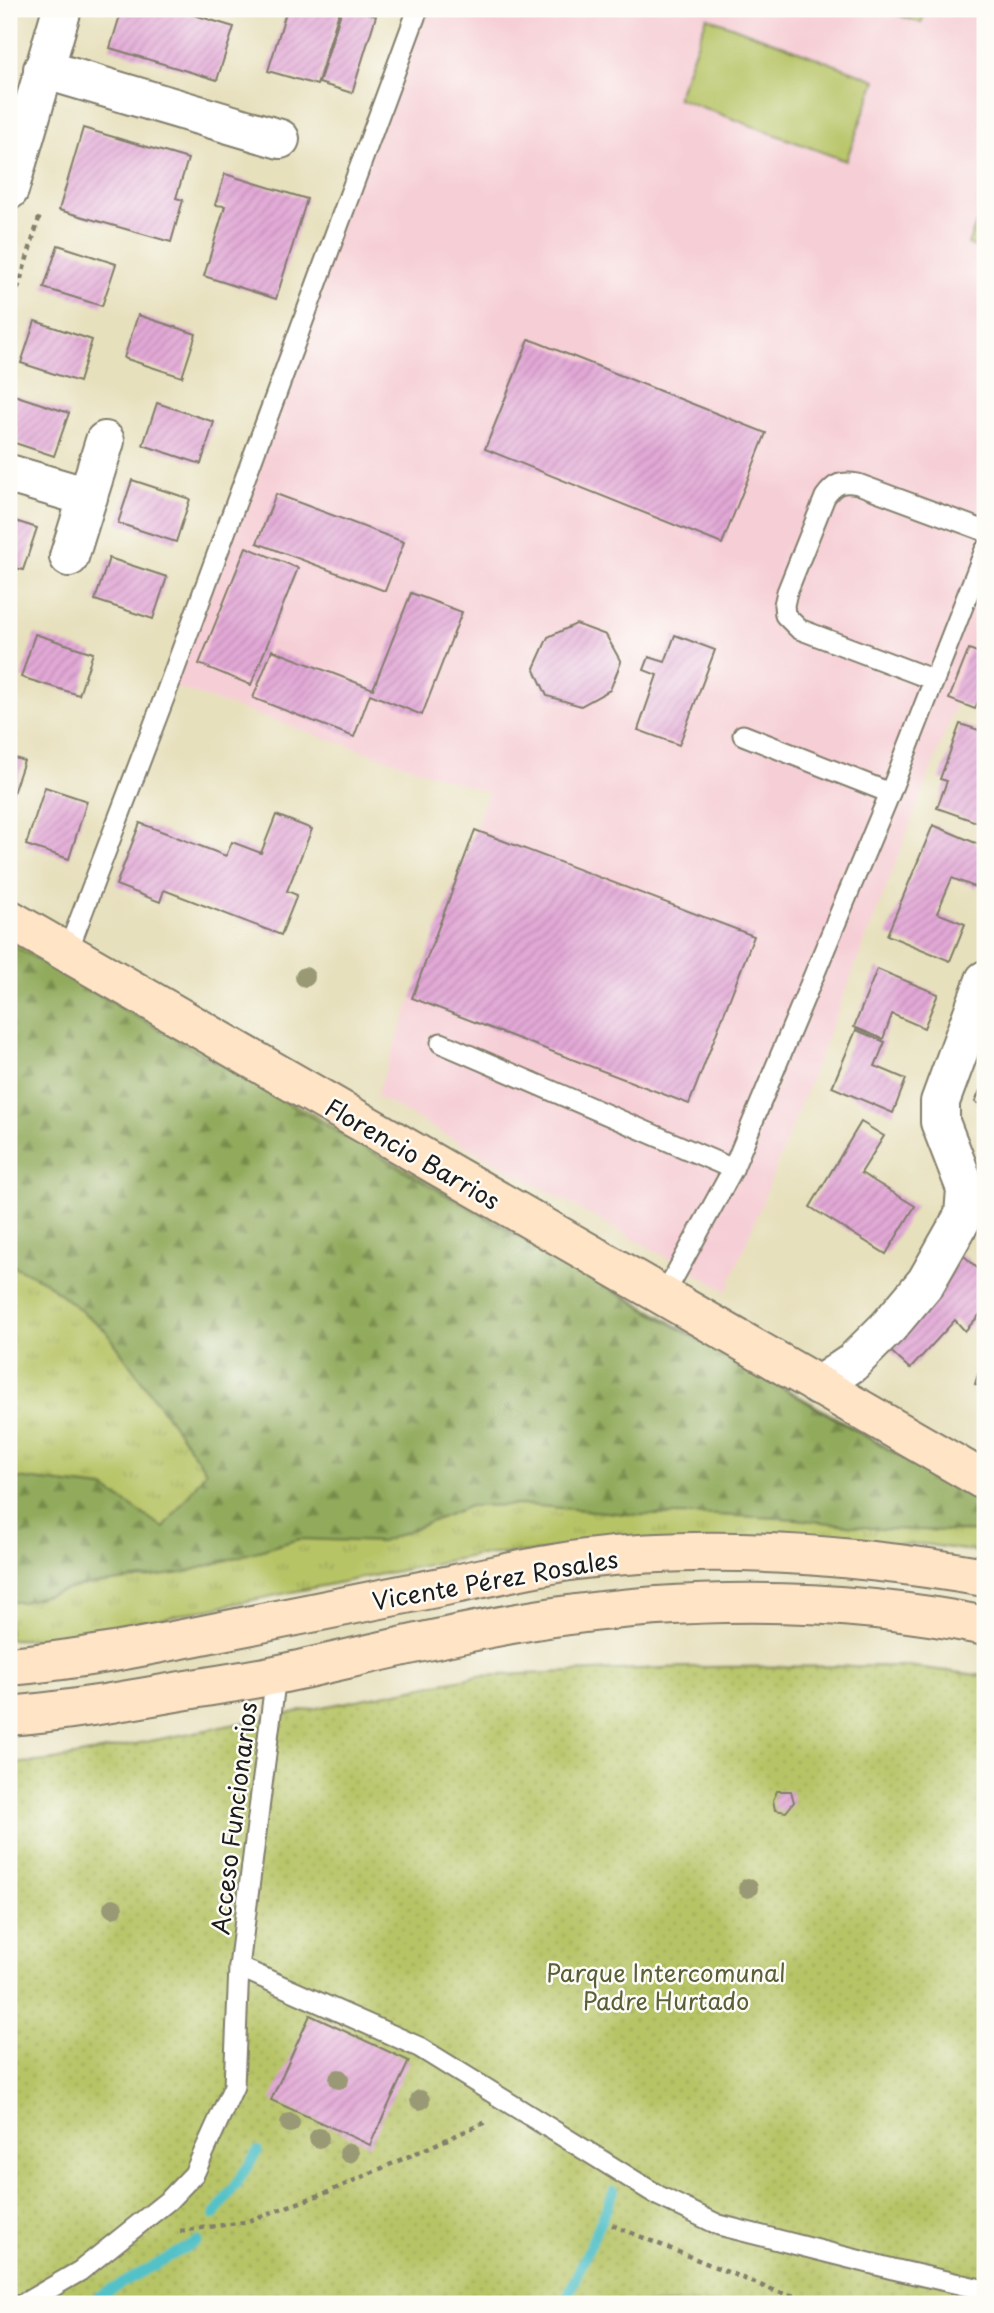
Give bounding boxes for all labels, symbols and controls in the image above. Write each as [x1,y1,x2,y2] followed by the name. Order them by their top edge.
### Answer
[319,1088,507,1218] street label: Florencio Barrios
[369,1540,621,1618] street label: Vicente Pérez Rosales
[201,1700,265,1936] street label: Acceso Funcionarios
[546,1954,786,2018] park label: Parque Intercomunal Padre Hurtado

